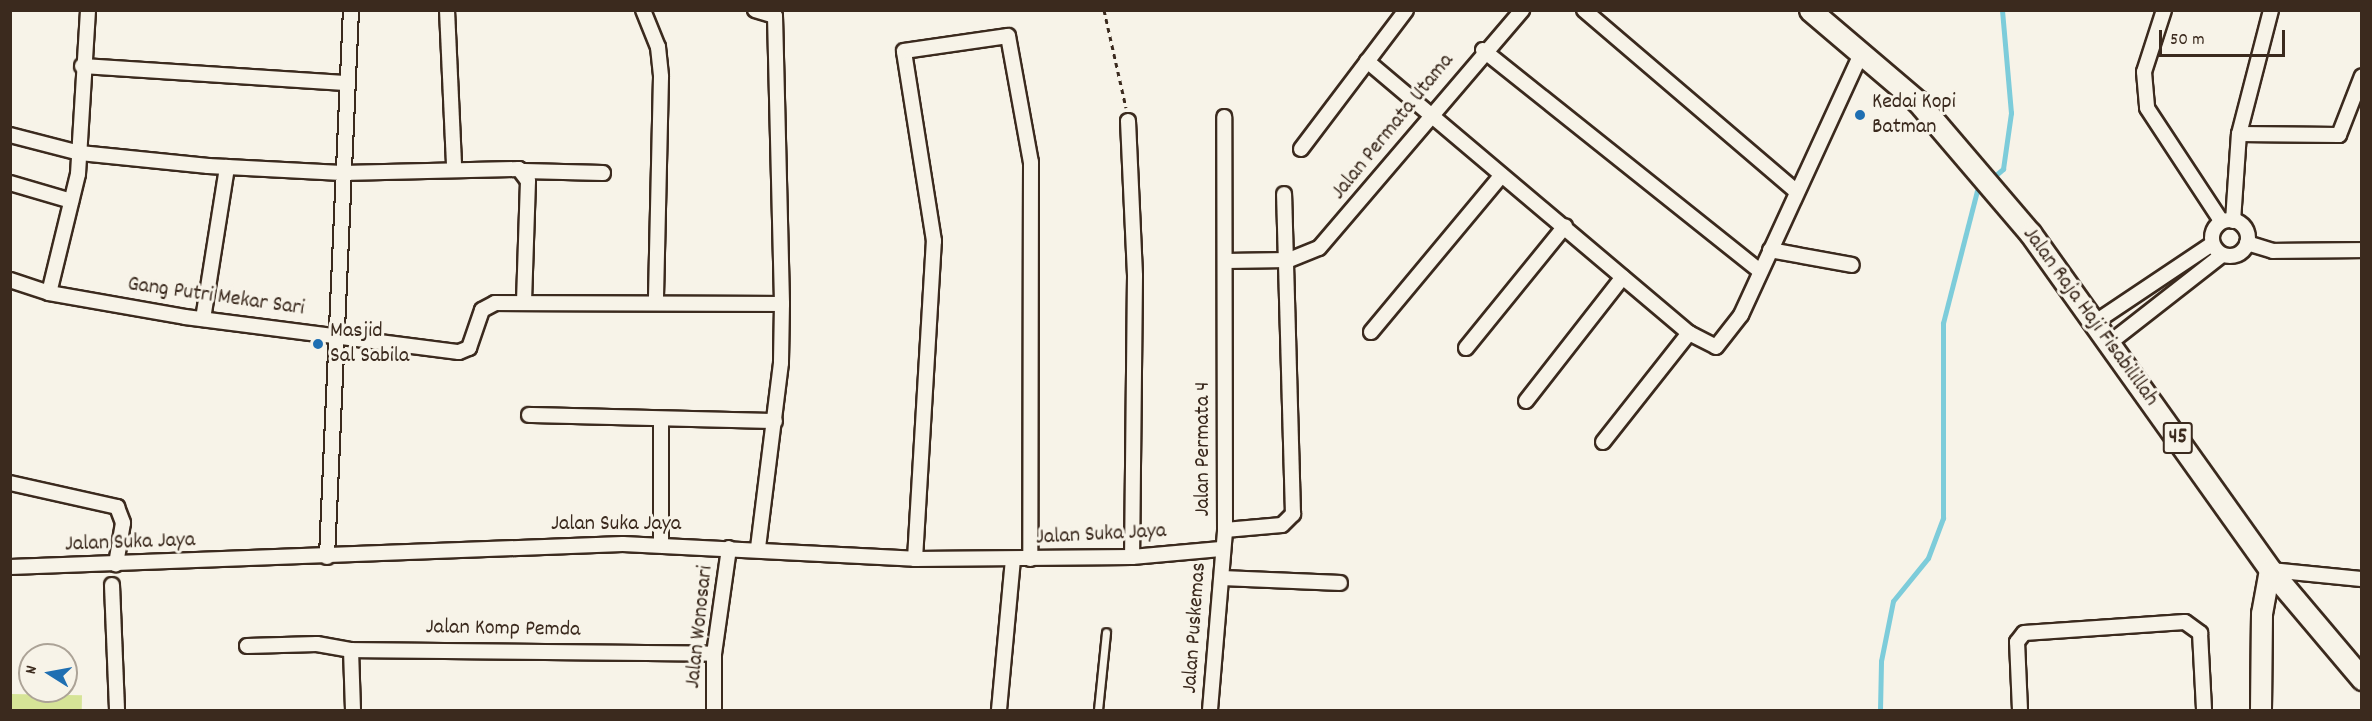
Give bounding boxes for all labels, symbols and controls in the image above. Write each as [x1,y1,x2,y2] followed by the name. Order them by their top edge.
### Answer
[2162,18,2288,56] scale bar
[2170,28,2205,53] text: 50 m
[1326,49,1460,205] street label: Jalan Permata Utama
[1872,89,1956,140] place label: Kedai Kopi Batman
[1853,108,1867,122] marker: Kedai Kopi Batman
[2016,222,2164,412] street label: Jalan Raja Haji Fisabilillah
[126,272,306,322] street label: Gang Putri Mekar Sari
[330,318,409,370] place label: Masjid Sal Sabila
[311,337,325,351] marker: Masjid Sal Sabila
[1191,382,1217,516] street label: Jalan Permata 4
[2162,420,2194,456] road number: 45
[551,512,681,538] street label: Jalan Suka Jaya
[1035,518,1167,552] street label: Jalan Suka Jaya
[64,528,196,558] street label: Jalan Suka Jaya
[1177,562,1213,694] street label: Jalan Puskemas
[680,564,720,690] street label: Jalan Wonosari
[425,614,581,644] street label: Jalan Komp Pemda
[18,643,78,703] north arrow
[20,664,44,676] text: N

